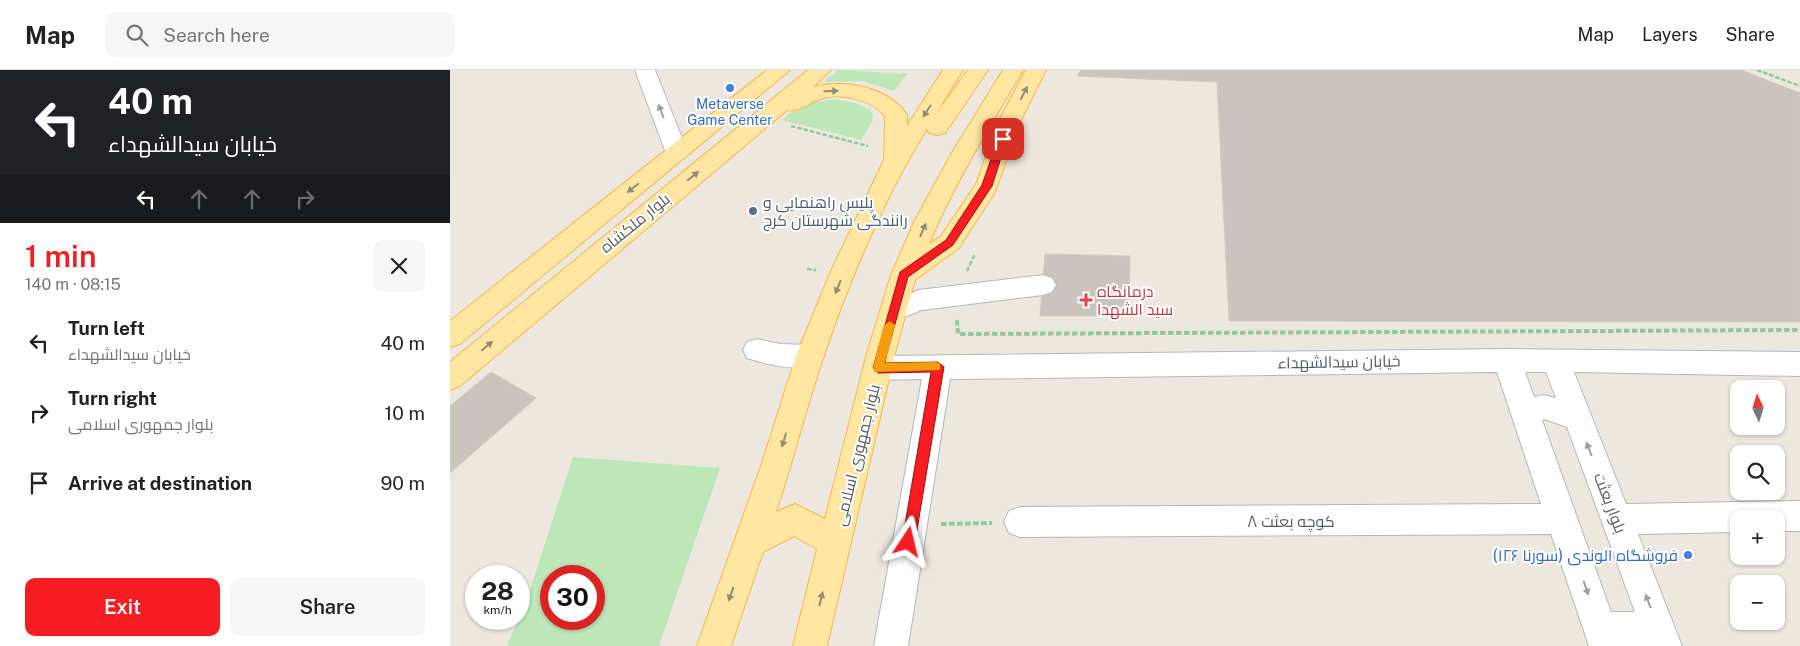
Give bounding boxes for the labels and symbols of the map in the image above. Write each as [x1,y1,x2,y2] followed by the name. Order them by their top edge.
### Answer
[724,82,736,94] marker: Metaverse Game Center
[1020,86,1028,100] one-way arrow
[823,87,839,95] one-way arrow
[687,96,773,128] place label: Metaverse Game Center
[657,104,664,119] one-way arrow
[922,104,931,118] one-way arrow
[982,118,1024,160] pin
[687,170,700,181] one-way arrow
[627,183,640,194] one-way arrow
[596,189,674,257] street label: بلوار ملکشاه
[763,193,908,232] place label: پلیس راهنمایی و رانندگی شهرستان کرج
[747,205,759,217] marker: پلیس راهنمایی و رانندگی شهرستان کرج
[920,223,928,237] one-way arrow
[833,280,841,294] one-way arrow
[1097,282,1173,320] place label: درمانگاه سید الشهدا
[1079,293,1093,307] marker: درمانگاه سید الشهدا
[481,341,494,352] one-way arrow
[1277,351,1401,374] street label: خیابان سیدالشهداء
[1730,380,1785,435] north arrow
[830,382,885,528] street label: بلوار جمهوری اسلامی
[780,433,788,448] one-way arrow
[1585,442,1593,456] one-way arrow
[1590,470,1630,536] street label: بلوار بعثت
[1247,512,1335,533] street label: کوچه بعثت ۸
[881,515,933,567] position arrow
[1493,546,1678,566] place label: فروشگاه الوندی (سورنا ۱۲۶)
[1682,549,1694,561] marker: فروشگاه الوندی (سورنا ۱۲۶)
[540,565,605,630] speed limit sign: 30
[1582,581,1590,596] one-way arrow
[727,586,734,601] one-way arrow
[817,591,825,606] one-way arrow
[1644,593,1651,608] one-way arrow

